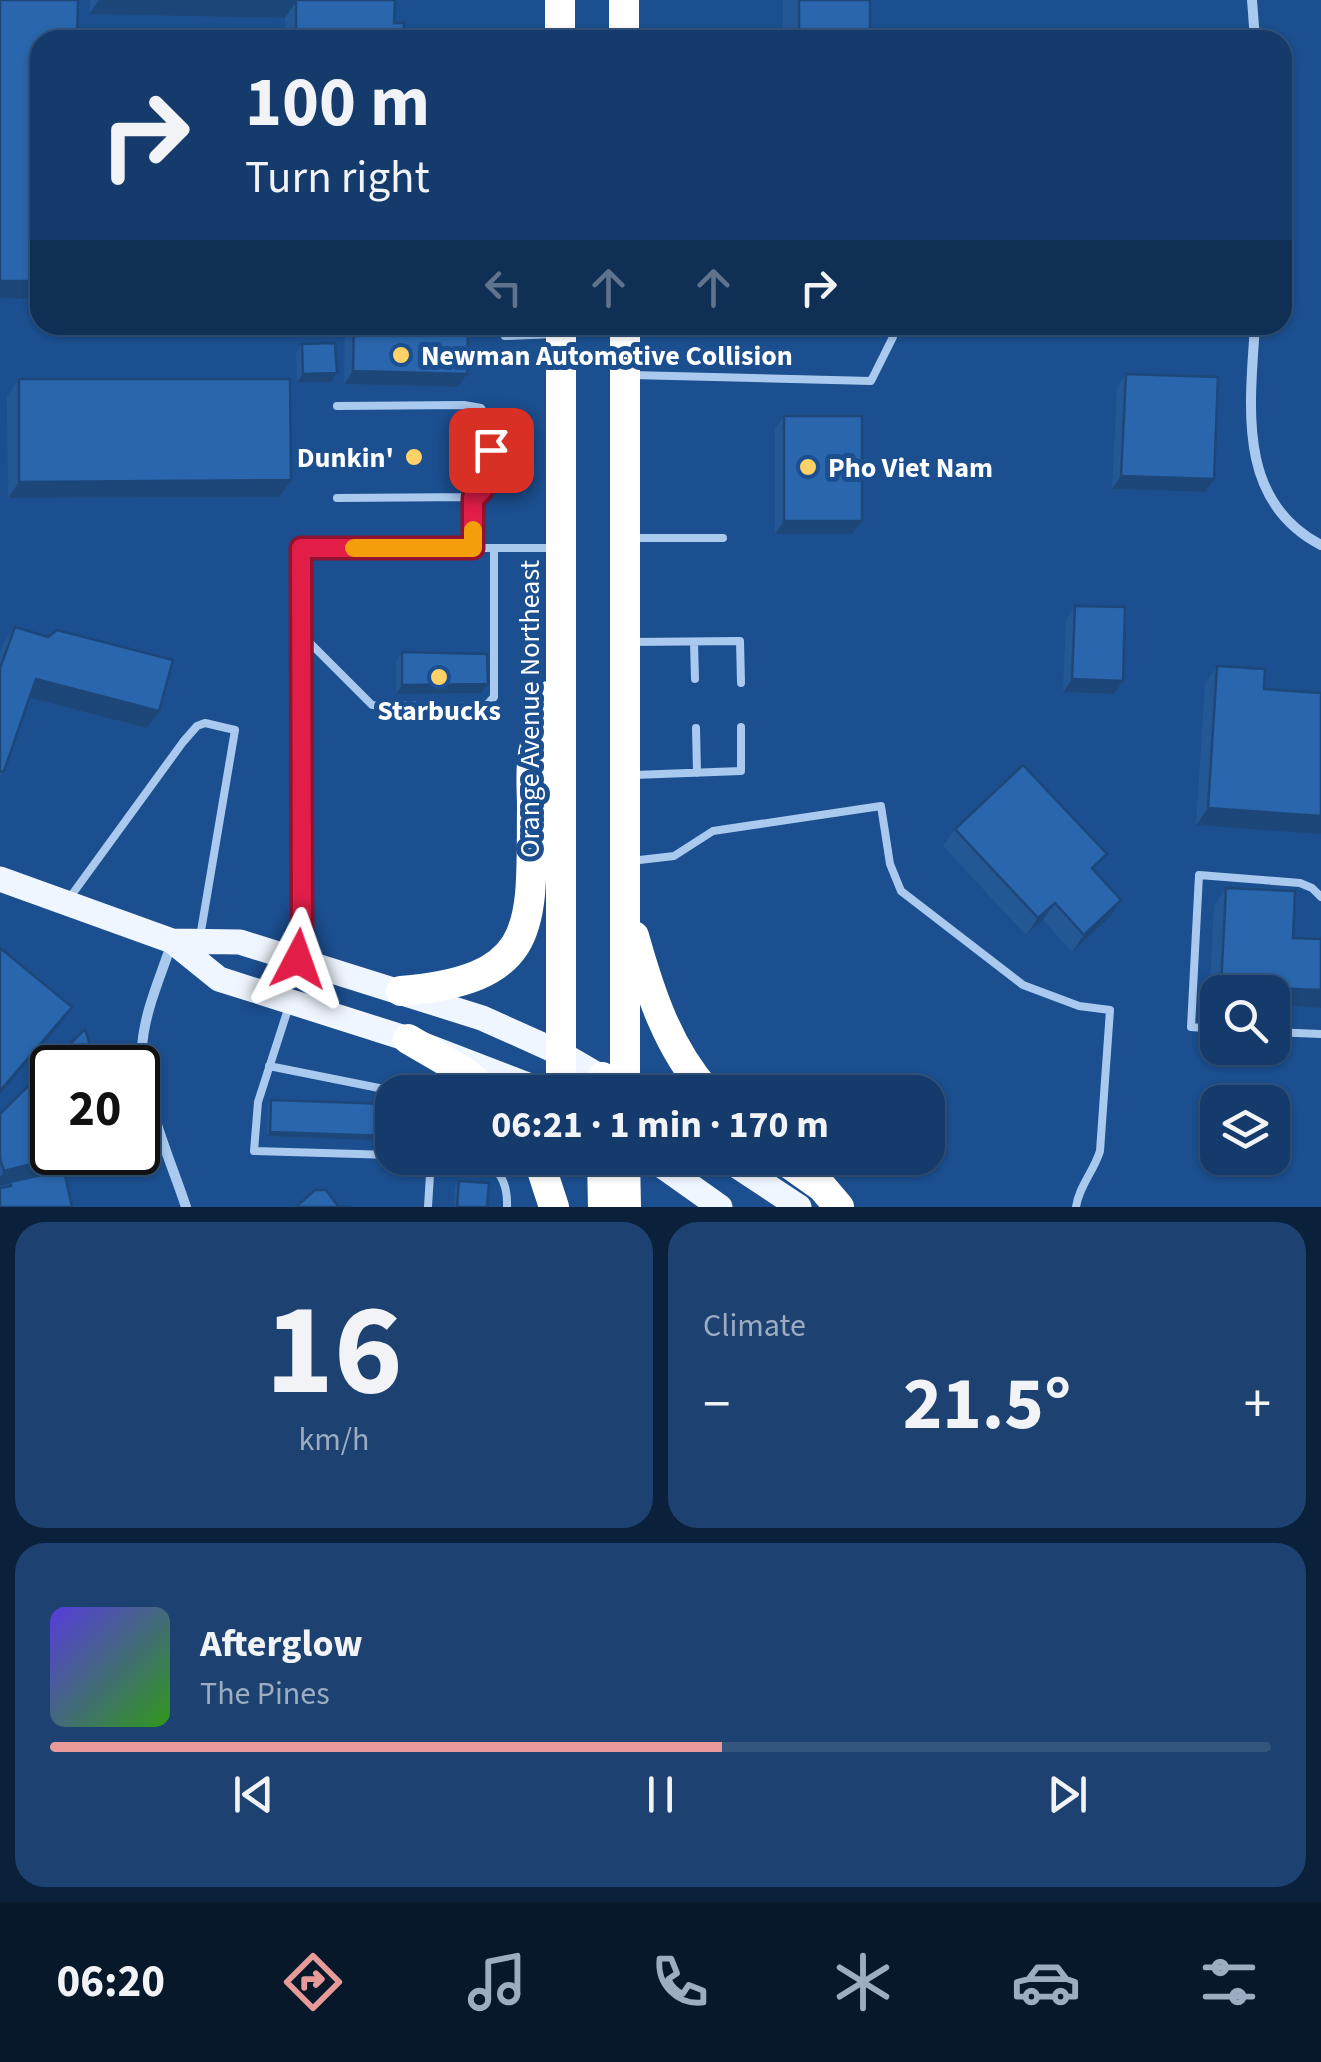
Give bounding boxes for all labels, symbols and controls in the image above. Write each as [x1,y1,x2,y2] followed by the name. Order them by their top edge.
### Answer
[245,53,430,153] text: 100 m
[80,70,210,200] icon: right
[245,146,430,210] text: Turn right
[476,260,531,315] icon: left
[581,260,636,315] icon: ahead
[686,260,741,315] icon: ahead
[791,260,846,315] icon: right
[421,336,793,376] place label: Newman Automotive Collision
[390,344,412,366] marker: Newman Automotive Collision
[449,408,534,493] pin
[464,423,519,478] icon: arrive
[297,438,394,478] place label: Dunkin'
[403,446,425,468] marker: Dunkin'
[828,448,993,488] place label: Pho Viet Nam
[797,456,819,478] marker: Pho Viet Nam
[510,559,550,858] street label: Orange Avenue Northeast
[428,666,450,688] marker: Starbucks
[377,691,501,731] place label: Starbucks
[246,907,350,1011] position arrow
[1200,975,1290,1175] map controls
[1200,975,1290,1065] button: search
[30,1045,160,1175] speed limit sign: 20
[1200,1085,1290,1175] button: layers
[491,1098,829,1152] text: 06:21 · 1 min · 170 m
[265,1259,403,1444] text: 16
[703,1303,806,1349] text: Climate
[903,1351,1071,1458] text: 21.5°
[703,1366,730,1444] text: −
[1244,1366,1271,1444] text: +
[299,1417,369,1463] text: km/h
[200,1617,363,1671] text: Afterglow
[200,1671,330,1717] text: The Pines
[226,1767,281,1822] icon: previous
[633,1767,688,1822] icon: pause
[1040,1767,1095,1822] icon: next
[278,1947,348,2017] icon: directions
[462,1947,532,2017] icon: music
[645,1947,715,2017] icon: phone
[828,1947,898,2017] icon: climate
[1011,1947,1081,2017] icon: car
[1194,1947,1264,2017] icon: filters
[57,1950,165,2014] text: 06:20

